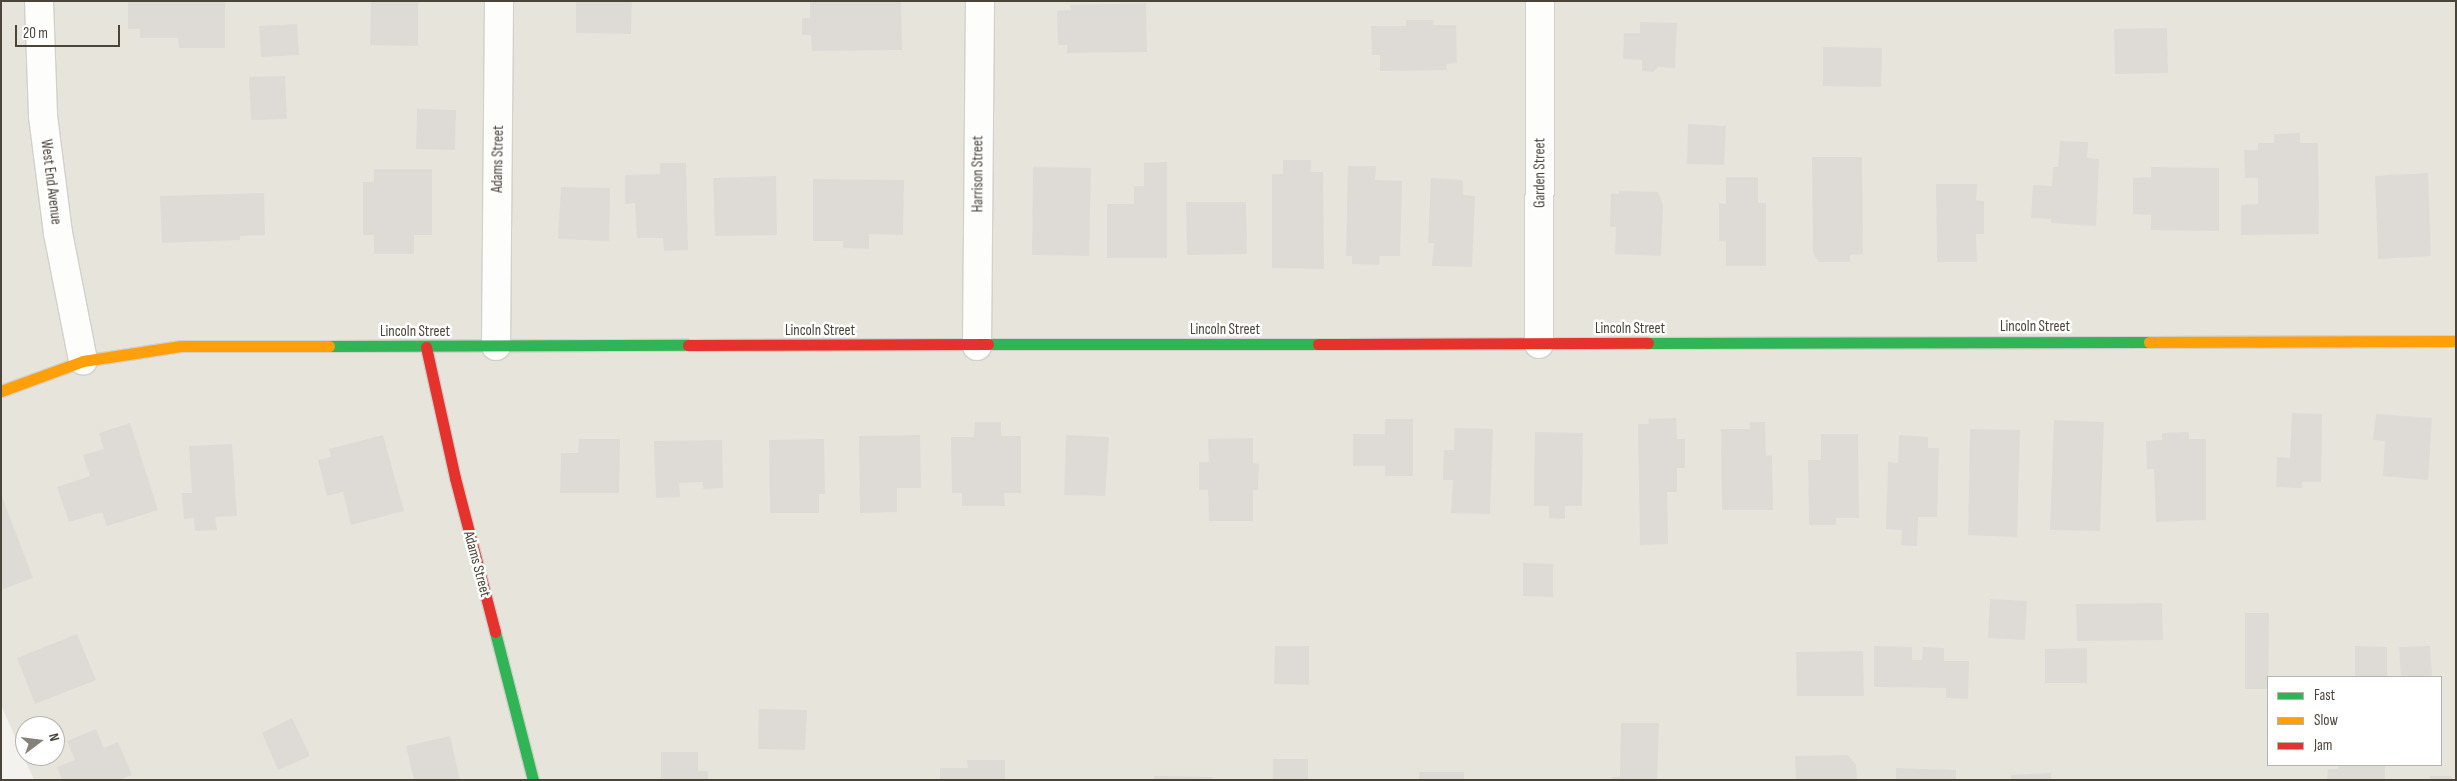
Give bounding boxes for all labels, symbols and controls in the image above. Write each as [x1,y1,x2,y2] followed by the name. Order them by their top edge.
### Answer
[18,15,122,47] scale bar
[23,24,48,43] text: 20 m
[488,125,508,193] street label: Adams Street
[969,136,987,212] street label: Harrison Street
[37,138,65,226] street label: West End Avenue
[1531,138,1549,208] street label: Garden Street
[2000,318,2070,336] street label: Lincoln Street
[1595,320,1665,338] street label: Lincoln Street
[1190,321,1260,339] street label: Lincoln Street
[785,322,855,340] street label: Lincoln Street
[380,323,450,341] street label: Lincoln Street
[460,529,494,599] street label: Adams Street
[2267,676,2442,766] legend
[2314,686,2335,705] text: Fast
[2314,711,2338,730] text: Slow
[15,716,65,766] north arrow
[45,731,63,743] text: N
[2314,736,2332,755] text: Jam

